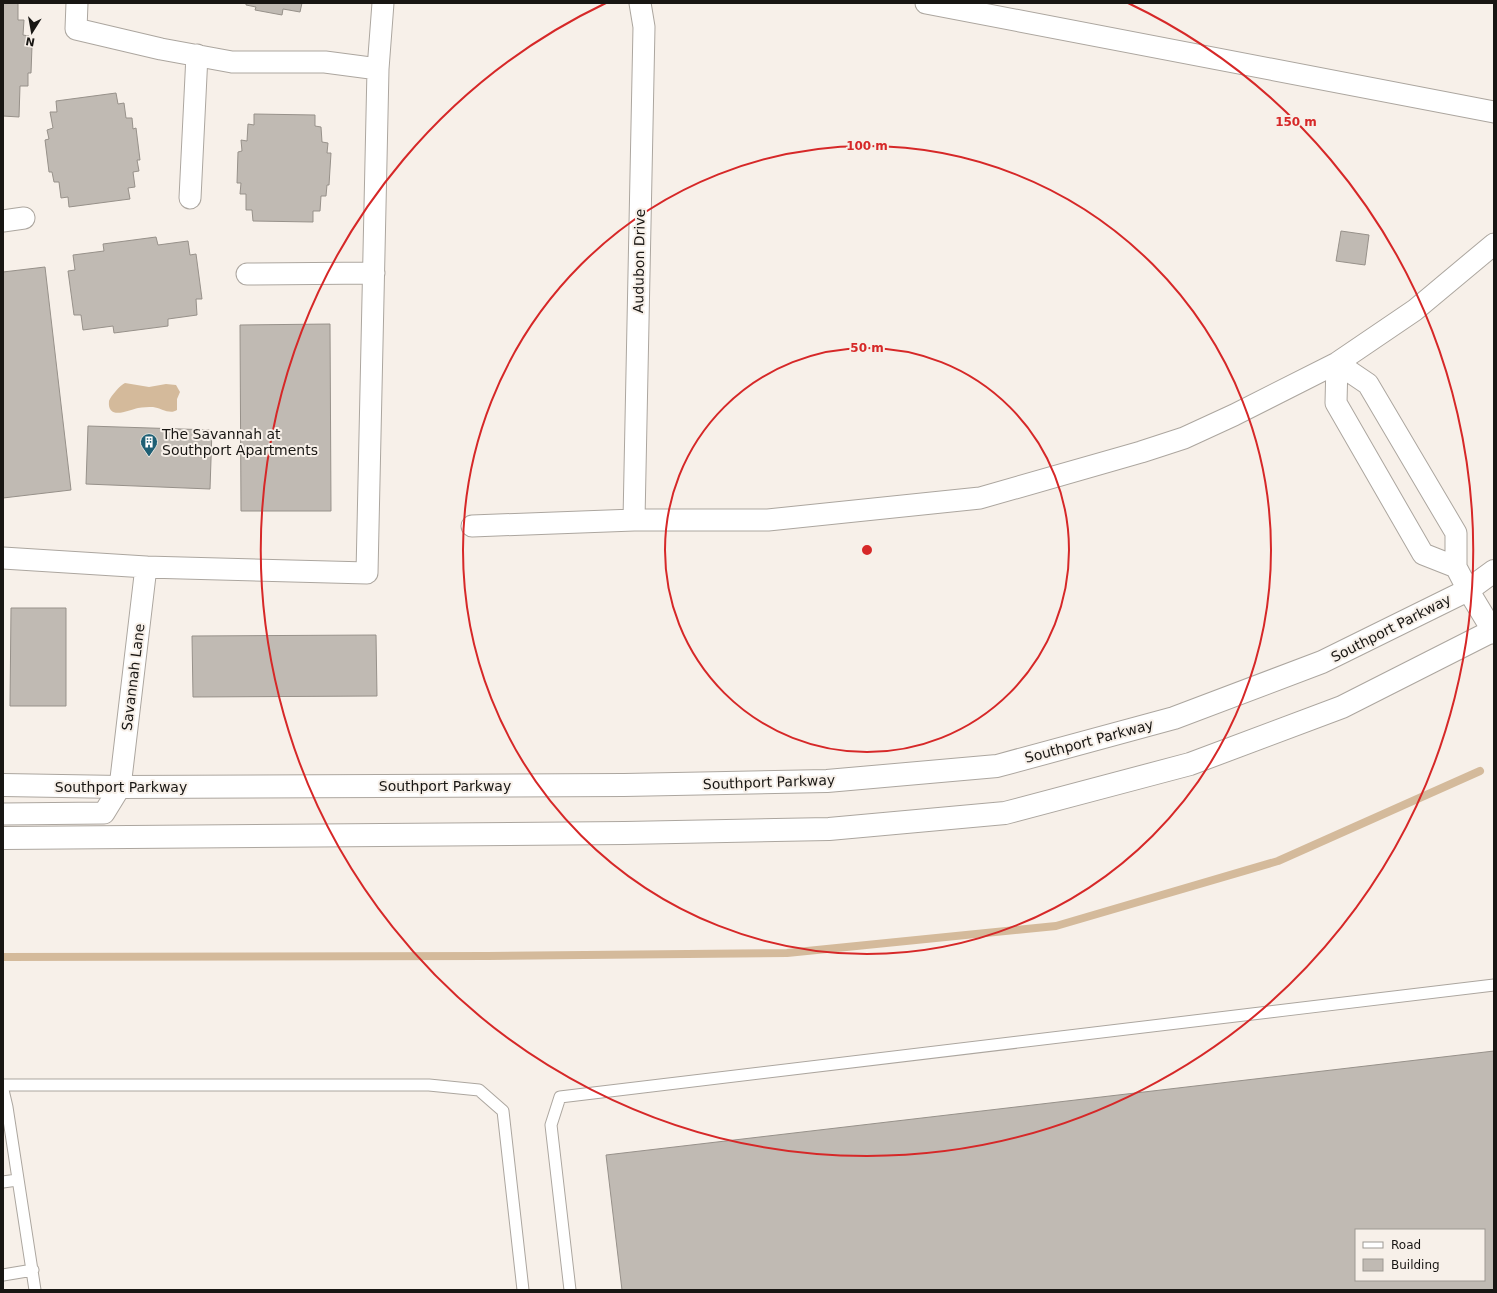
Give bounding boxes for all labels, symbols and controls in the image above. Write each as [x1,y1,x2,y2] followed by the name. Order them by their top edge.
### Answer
[12,12,52,52] north arrow
[24,34,36,49] text: N
[1275,115,1317,129] text: 150 m
[846,139,888,153] text: 100 m
[630,209,648,313] street label: Audubon Drive
[850,341,884,355] text: 50 m
[161,426,318,458] place label: The Savannah at Southport Apartments
[139,432,159,457] building icon: The Savannah at Southport Apartments
[860,543,874,557] centre of rings
[1328,591,1454,665] street label: Southport Parkway
[118,623,148,731] street label: Savannah Lane
[1023,716,1155,766] street label: Southport Parkway
[703,772,835,792] street label: Southport Parkway
[379,778,511,794] street label: Southport Parkway
[55,779,187,795] street label: Southport Parkway
[1355,1229,1485,1281] legend
[1391,1238,1421,1252] text: Road
[1391,1258,1440,1272] text: Building

